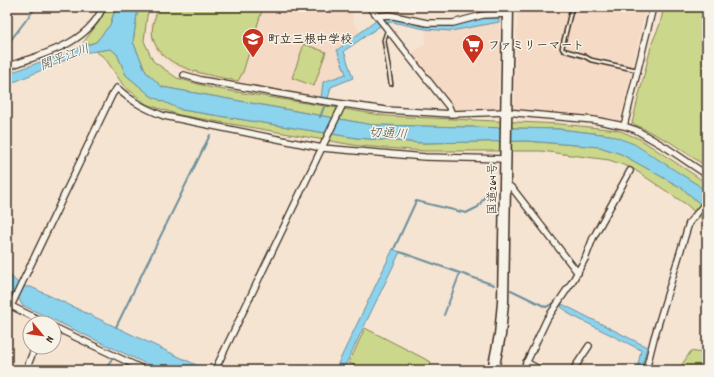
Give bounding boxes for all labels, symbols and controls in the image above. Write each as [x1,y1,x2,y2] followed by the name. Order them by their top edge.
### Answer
[240,26,266,59] school or university icon: 町立三根中学校
[268,32,352,49] place label: 町立三根中学校
[460,32,486,65] supermarket icon: ファミリーマート
[488,38,584,55] place label: ファミリーマート
[37,40,93,77] water label: 開平江川
[368,124,408,145] water label: 切通川
[485,163,502,215] street label: 国道264号
[22,315,62,355] north arrow
[40,333,57,346] text: N

